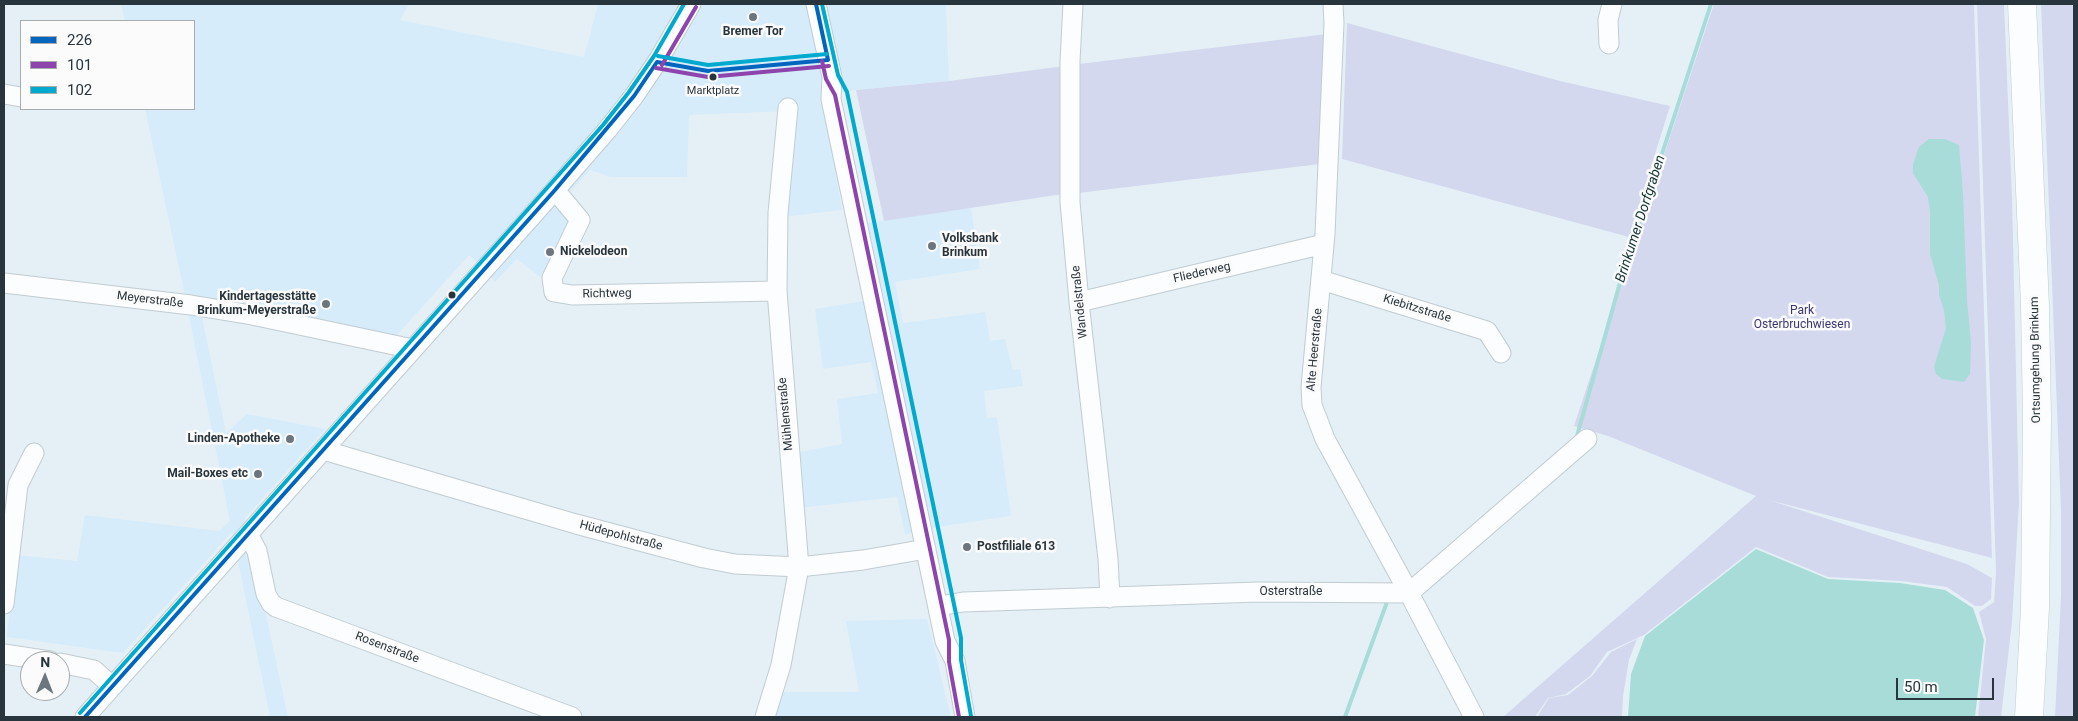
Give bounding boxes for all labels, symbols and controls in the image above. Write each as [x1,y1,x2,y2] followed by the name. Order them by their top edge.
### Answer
[747,11,759,23] marker: Bremer Tor
[20,20,195,110] legend
[723,25,783,39] place label: Bremer Tor
[67,31,92,49] text: 226
[67,56,92,74] text: 101
[708,72,718,82] marker: Marktplatz
[67,81,92,99] text: 102
[687,84,739,98] place label: Marktplatz
[1612,153,1670,285] water label: Brinkumer Dorfgraben
[942,232,998,260] place label: Volksbank Brinkum
[926,240,938,252] marker: Volksbank Brinkum
[560,245,627,259] place label: Nickelodeon
[544,246,556,258] marker: Nickelodeon
[1172,259,1232,287] street label: Fliederweg
[1069,265,1091,339] street label: Wandelstraße
[582,286,632,302] street label: Richtweg
[116,289,184,311] street label: Meyerstraße
[197,290,316,318] place label: Kindertagesstätte Brinkum-Meyerstraße
[447,290,457,300] unlabelled marker
[1381,292,1453,326] street label: Kiebitzstraße
[2028,296,2044,424] street label: Ortsumgehung Brinkum
[320,298,332,310] marker: Kindertagesstätte Brinkum-Meyerstraße
[1754,304,1850,332] park label: Park Osterbruchwiesen
[1304,308,1326,392] street label: Alte Heerstraße
[776,377,796,451] street label: Mühlenstraße
[187,432,280,446] place label: Linden-Apotheke
[284,433,296,445] marker: Linden-Apotheke
[167,467,248,481] place label: Mail-Boxes etc
[252,468,264,480] marker: Mail-Boxes etc
[578,518,664,554] street label: Hüdepohlstraße
[977,540,1055,554] place label: Postfiliale 613
[961,541,973,553] marker: Postfiliale 613
[1260,585,1322,599] street label: Osterstraße
[353,629,421,667] street label: Rosenstraße
[20,651,70,701] north arrow
[40,654,50,670] text: N
[1898,668,1996,700] scale bar
[1904,678,1938,696] text: 50 m

